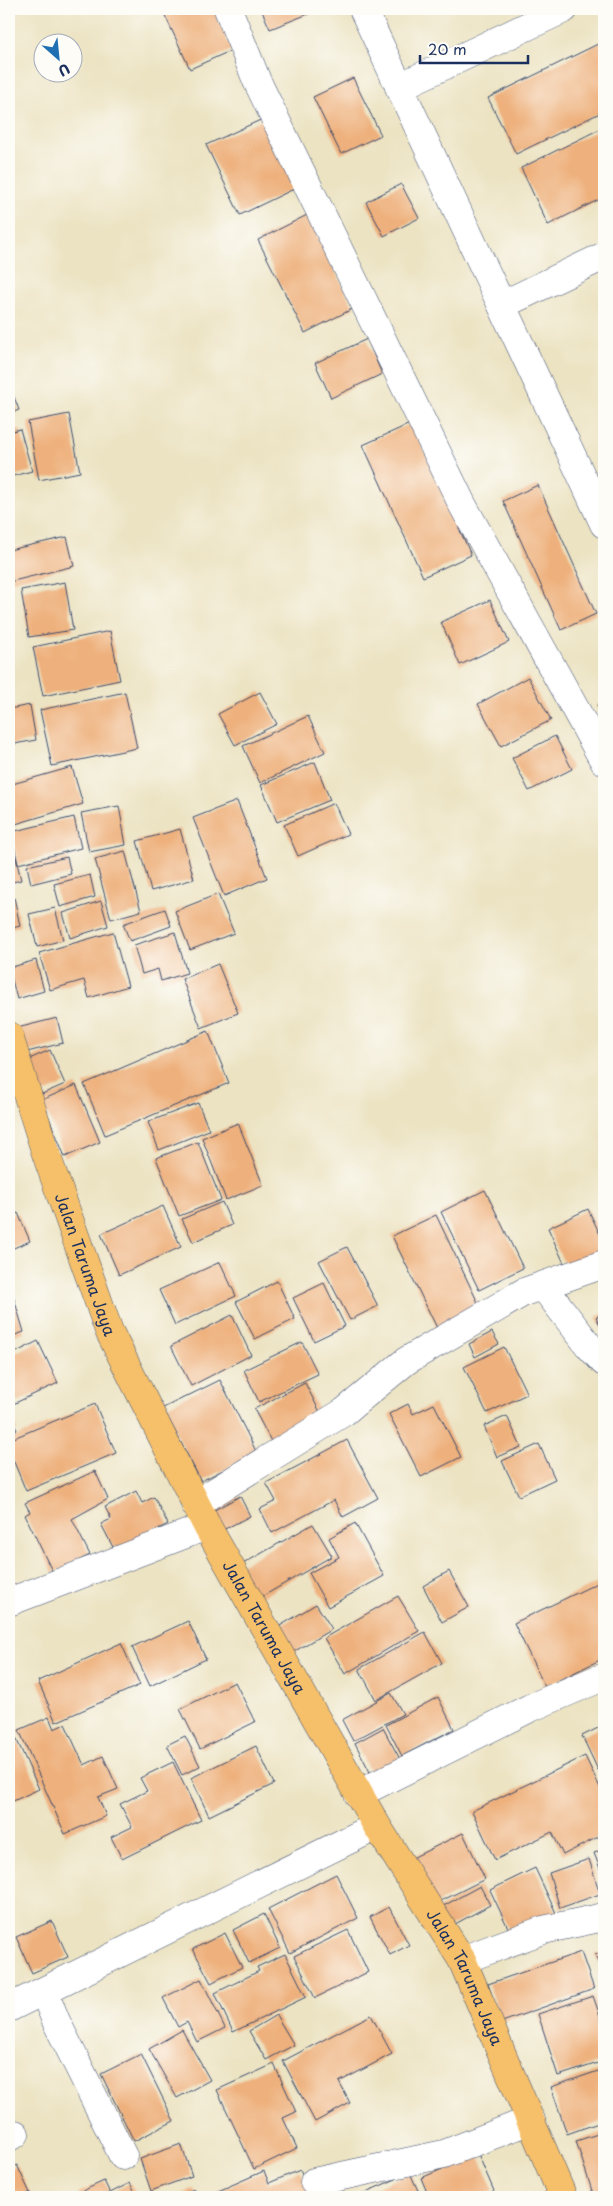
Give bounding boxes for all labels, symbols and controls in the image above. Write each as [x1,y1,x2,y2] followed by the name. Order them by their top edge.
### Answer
[32,32,82,82] north arrow
[420,32,528,64] scale bar
[428,37,467,60] text: 20 m
[55,58,74,82] text: U
[50,1189,123,1339] street label: Jalan Taruma Jaya
[218,1555,313,1698] street label: Jalan Taruma Jaya
[421,1904,510,2049] street label: Jalan Taruma Jaya

